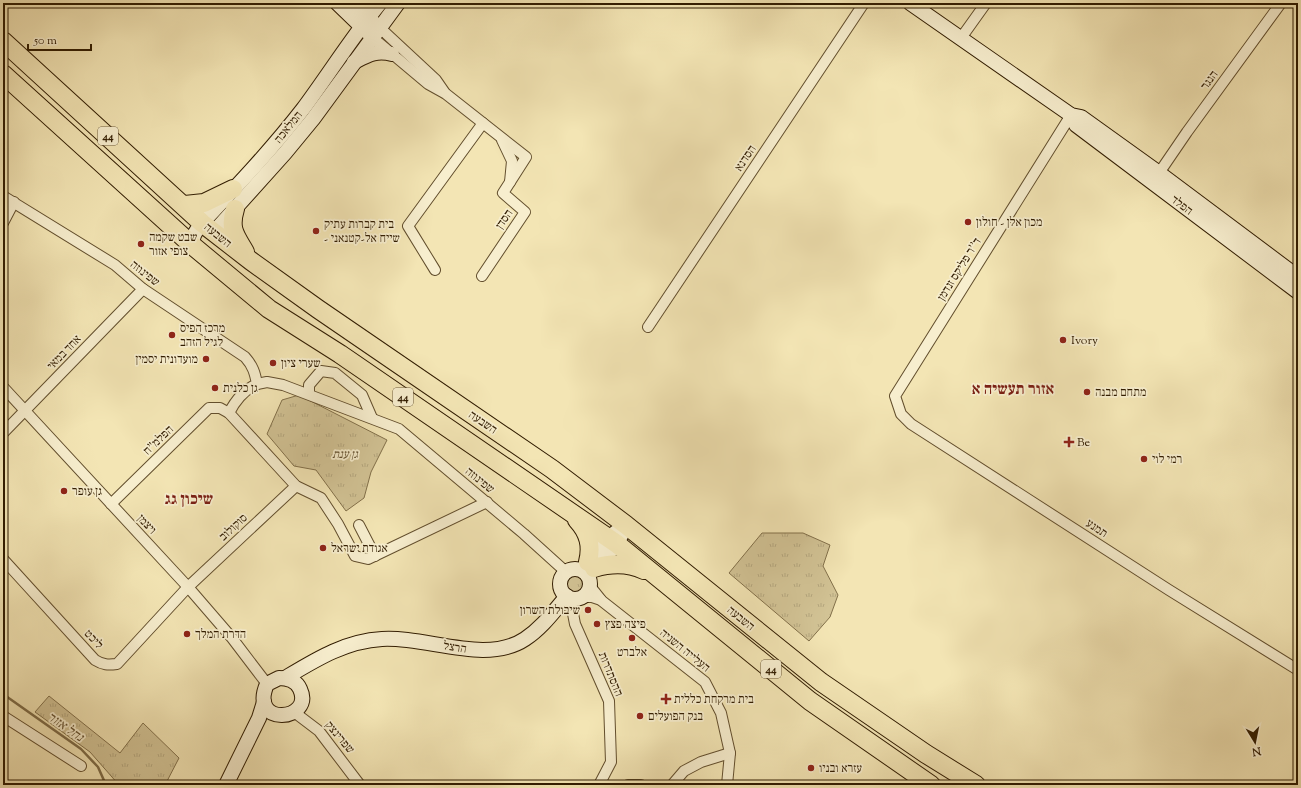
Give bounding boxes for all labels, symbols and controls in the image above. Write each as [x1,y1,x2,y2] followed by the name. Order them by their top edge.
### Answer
[28,26,91,52] scale bar
[33,32,57,50] text: 50 m
[1197,67,1223,94] street label: הנגר
[270,108,307,148] street label: המלאכה
[98,127,118,145] road number: 44
[730,142,761,175] street label: הסדנא
[1167,191,1196,220] street label: הפלד
[492,206,518,233] street label: הסדן
[976,214,1043,232] place label: מכון אלן - חולון
[324,216,400,248] place label: בית קברות עתיק - שייח אל-קטנאני
[963,217,973,227] marker: מכון אלן - חולון
[199,219,235,253] street label: השבעה
[311,226,321,236] marker: בית קברות עתיק - שייח אל-קטנאני
[149,229,197,261] place label: שבט שקמה צופי אזור
[933,234,986,305] street label: ד''ר פליקס זנדמן
[136,239,146,249] marker: שבט שקמה צופי אזור
[126,256,163,291] street label: שפינוזה
[180,320,225,352] place label: מרכז הפיס לגיל הזהב
[167,330,177,340] marker: מרכז הפיס לגיל הזהב
[43,331,86,374] street label: אחד במאי
[1071,332,1098,350] place label: Ivory
[1058,335,1068,345] marker: Ivory
[135,351,198,369] place label: מועדונית יסמין
[201,354,211,364] marker: מועדונית יסמין
[281,355,321,373] place label: שערי ציון
[268,358,278,368] marker: שערי ציון
[972,379,1055,402] district label: אזור תעשיה א
[223,380,258,398] place label: גן כלנית
[210,383,220,393] marker: גן כלנית
[1095,384,1146,402] place label: מתחם מבנה
[1082,387,1092,397] marker: מתחם מבנה
[393,388,413,406] road number: 44
[464,407,501,439] street label: השבעה
[139,422,178,460] street label: הפלמ"ח
[1077,434,1091,452] place label: Be
[1064,437,1074,447] marker: Be
[332,446,359,464] park label: גן ענת
[1152,451,1182,469] place label: רמי לוי
[1139,454,1149,464] marker: רמי לוי
[461,463,498,498] street label: שפינוזה
[72,483,102,501] place label: גן עופר
[59,486,69,496] marker: גן עופר
[165,489,213,512] district label: שיכון גג
[215,510,252,546] street label: סוקולוב
[132,511,160,539] street label: ויצמן
[1082,515,1111,543] street label: תמנע
[331,540,388,558] place label: אגודת ישראל
[318,543,328,553] marker: אגודת ישראל
[520,602,580,620] place label: שיבולת השרון
[722,602,758,636] street label: השבעה
[583,605,593,615] marker: שיבולת השרון
[605,616,646,634] place label: פיצה פצץ
[592,619,602,629] marker: פיצה פצץ
[655,625,714,677] street label: העלייה השניה
[79,626,107,654] street label: ליכט
[195,626,246,644] place label: הדרת המלך
[182,629,192,639] marker: הדרת המלך
[627,633,637,643] marker: אלברט
[442,637,468,659] street label: הרצל
[617,644,647,662] place label: אלברט
[593,649,627,699] street label: ההסתדרות
[761,660,781,678] road number: 44
[674,691,754,709] place label: בית מרקחת כללית
[661,694,671,704] marker: בית מרקחת כללית
[648,708,703,726] place label: בנק הפועלים
[43,709,88,748] water label: נחל אזור
[635,711,645,721] marker: בנק הפועלים
[320,717,358,758] street label: שפרינצק
[1235,722,1275,762] north arrow
[1251,742,1263,760] text: N
[819,760,862,778] place label: עזרא ובניו
[806,763,816,773] marker: עזרא ובניו

